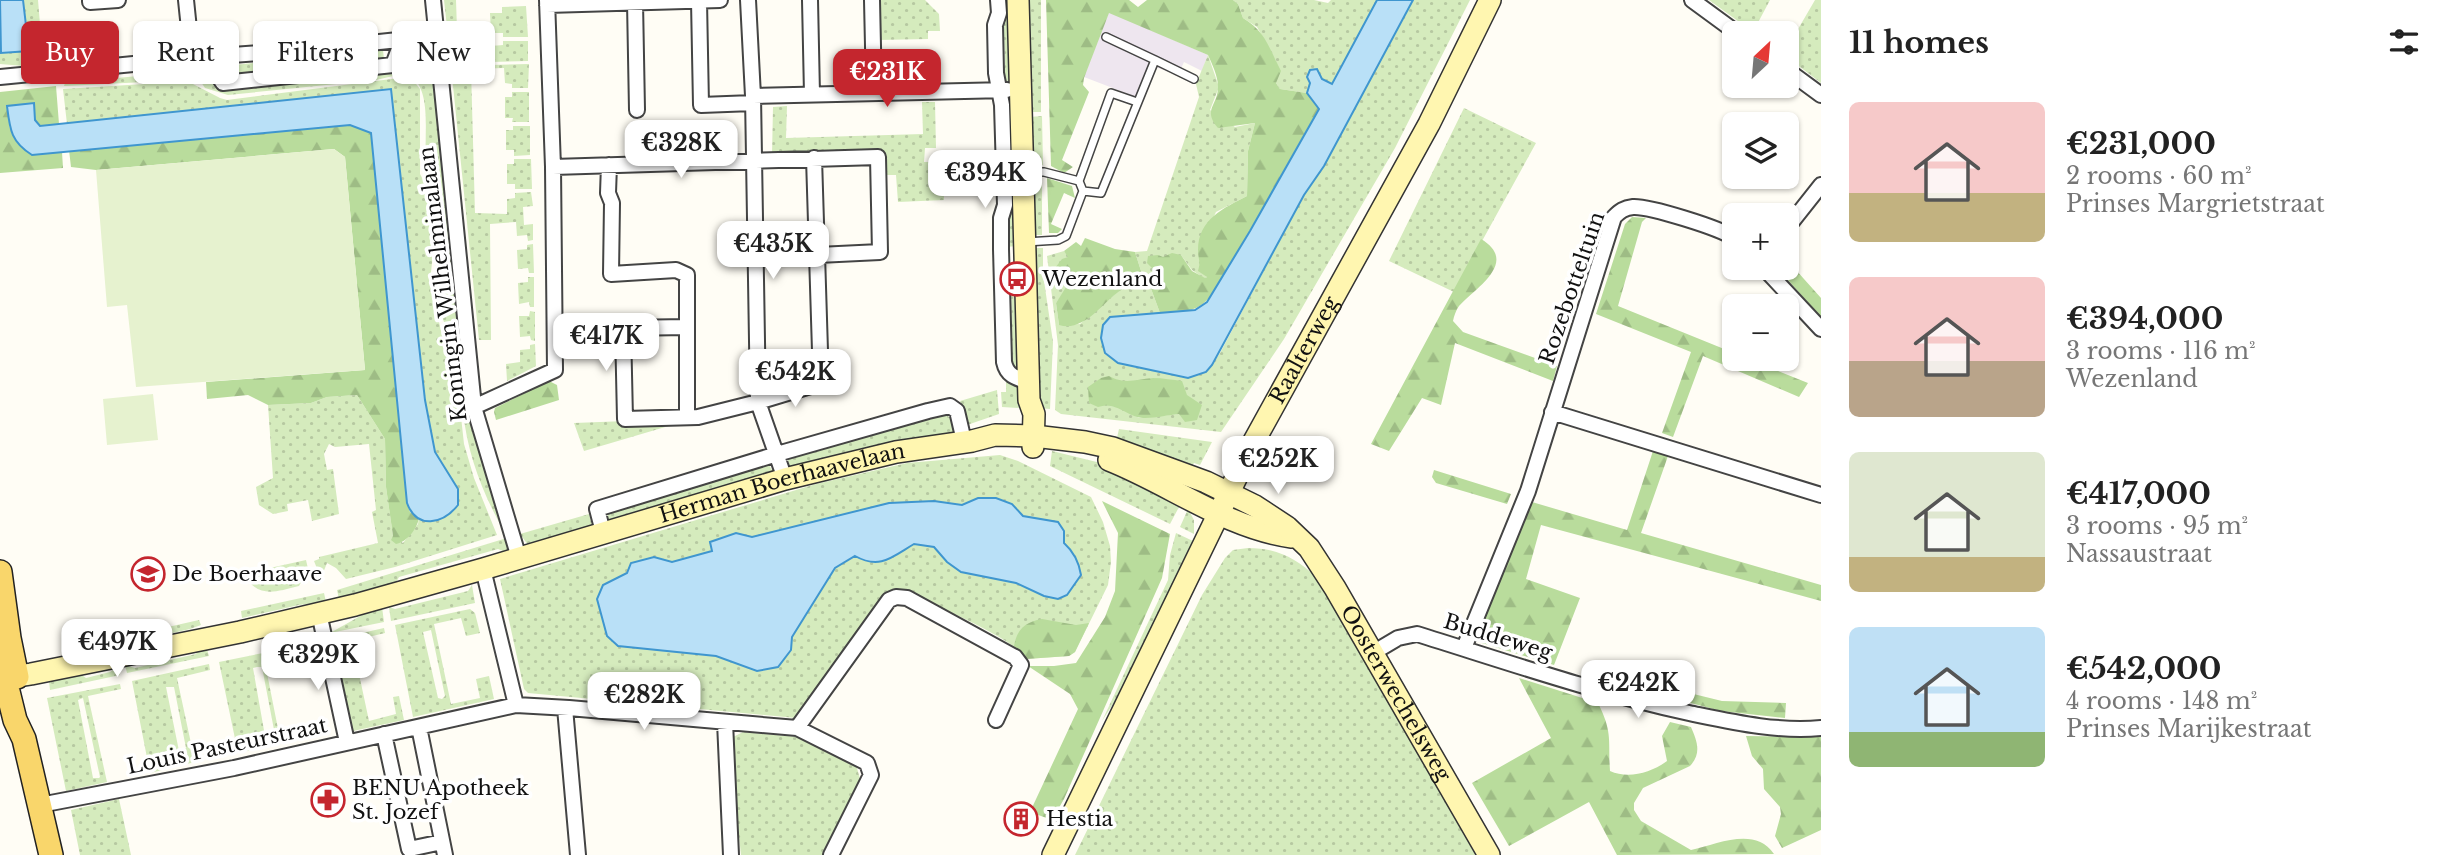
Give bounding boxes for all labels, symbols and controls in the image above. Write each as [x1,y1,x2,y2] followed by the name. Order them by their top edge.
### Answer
[21,21,119,84] chip: Buy
[133,21,239,84] chip: Rent
[253,21,378,84] chip: Filters
[392,21,495,84] chip: New
[1722,21,1799,98] north arrow
[1722,21,1799,371] map controls
[2385,23,2423,61] icon: filters
[1849,24,1989,61] text: 11 homes
[838,50,936,109] pin: €231K
[849,58,925,86] text: €231K
[1722,112,1799,189] button: layers
[632,120,730,180] pin: €328K
[2066,125,2216,162] text: €231,000
[641,129,721,157] text: €328K
[1905,130,1989,214] icon: home
[413,145,473,423] street label: Koningin Wilhelminalaan
[936,150,1034,210] pin: €394K
[944,159,1026,187] text: €394K
[2066,162,2252,190] text: 2 rooms · 60 m²
[2066,190,2325,218] text: Prinses Margrietstraat
[1722,203,1799,280] button: +
[1534,208,1610,368] street label: Rozebotteltuin
[724,222,822,281] pin: €435K
[733,230,813,258] text: €435K
[998,260,1036,298] bus stop icon: Wezenland
[1041,266,1162,292] place label: Wezenland
[1264,291,1345,408] street label: Raalterweg
[1722,294,1799,371] button: −
[2066,300,2223,337] text: €394,000
[1905,305,1989,389] icon: home
[557,314,655,373] pin: €417K
[569,322,643,350] text: €417K
[2066,337,2256,365] text: 3 rooms · 116 m²
[746,350,844,409] pin: €542K
[755,358,835,386] text: €542K
[2066,365,2198,393] text: Wezenland
[1229,436,1327,496] pin: €252K
[656,438,907,529] street label: Herman Boerhaavelaan
[1238,445,1318,473] text: €252K
[2066,475,2211,512] text: €417,000
[1905,480,1989,564] icon: home
[2066,512,2248,540] text: 3 rooms · 95 m²
[2066,540,2212,568] text: Nassaustraat
[129,555,167,593] school or university icon: De Boerhaave
[172,561,322,587] place label: De Boerhaave
[1335,601,1457,786] street label: Oosterwechelsweg
[1440,608,1556,666] street label: Buddeweg
[68,620,166,679] pin: €497K
[77,628,157,656] text: €497K
[269,632,367,692] pin: €329K
[277,641,359,669] text: €329K
[2066,650,2221,687] text: €542,000
[1905,655,1989,739] icon: home
[1589,660,1687,720] pin: €242K
[1597,669,1679,697] text: €242K
[595,672,693,732] pin: €282K
[604,681,684,709] text: €282K
[2066,687,2257,715] text: 4 rooms · 148 m²
[125,712,329,780] street label: Louis Pasteurstraat
[2066,715,2312,743] text: Prinses Marijkestraat
[352,775,529,825] place label: BENU Apotheek St. Jozef
[309,781,347,819] pharmacy icon: BENU Apotheek St. Jozef
[1002,800,1040,838] building icon: Hestia
[1046,806,1114,832] place label: Hestia

